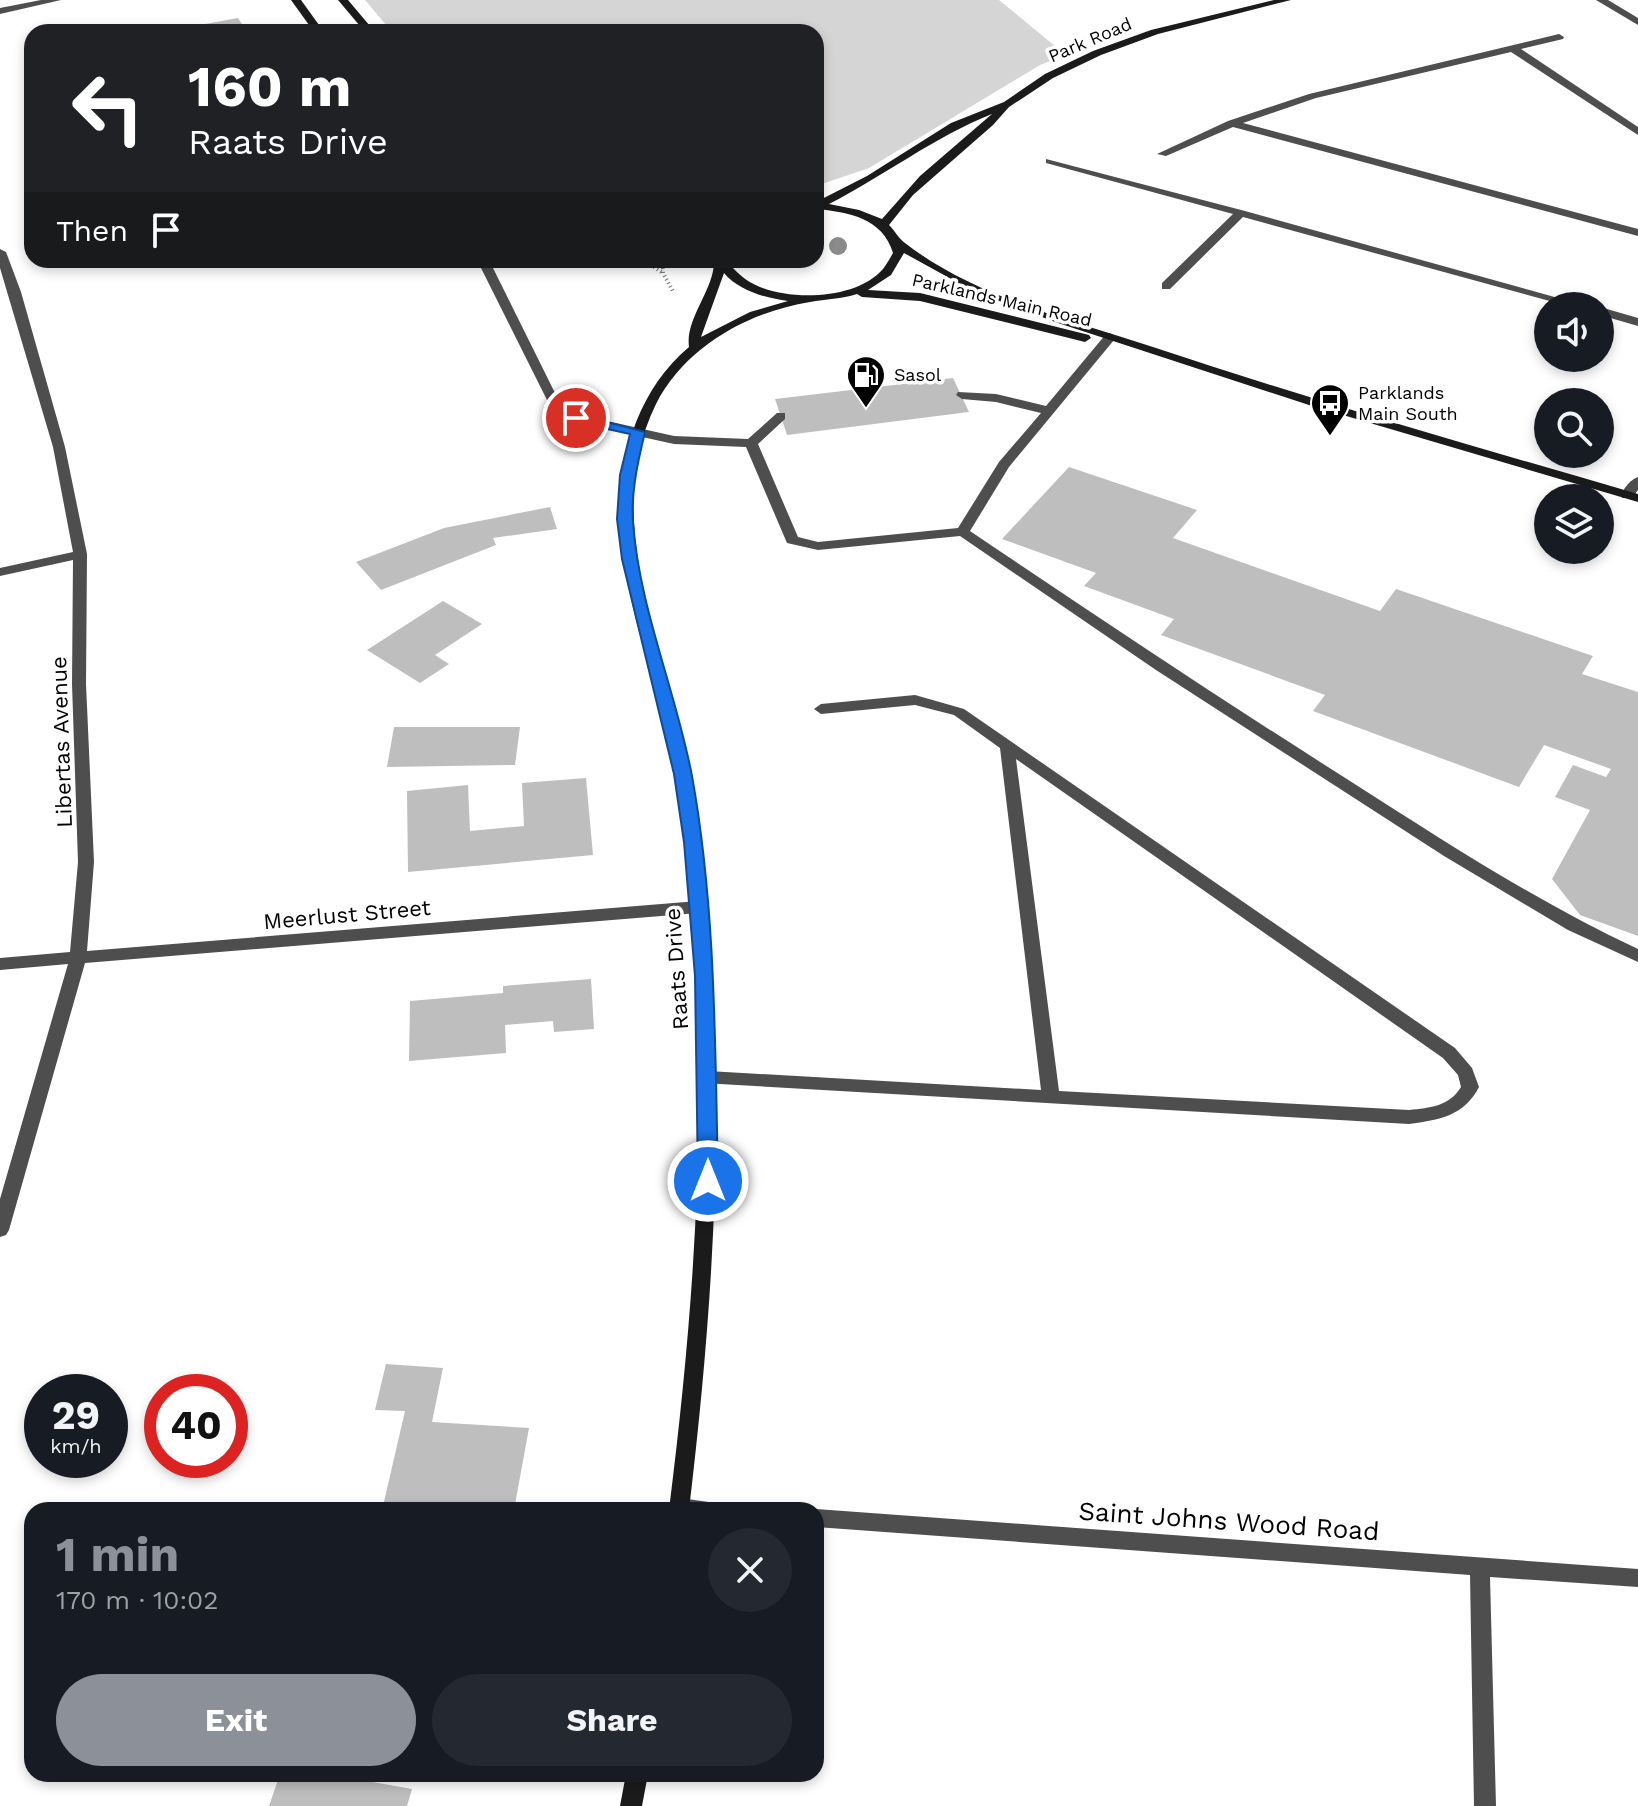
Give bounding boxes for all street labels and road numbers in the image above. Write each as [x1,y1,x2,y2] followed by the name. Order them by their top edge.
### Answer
[1045,13,1135,66] street label: Park Road
[910,269,1094,330] street label: Parklands Main Road
[46,656,77,828] street label: Libertas Avenue
[262,895,432,934] street label: Meerlust Street
[660,907,693,1031] street label: Raats Drive
[1078,1496,1380,1546] street label: Saint Johns Wood Road

